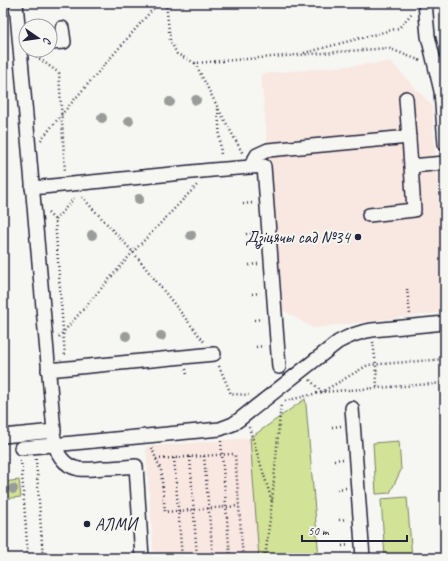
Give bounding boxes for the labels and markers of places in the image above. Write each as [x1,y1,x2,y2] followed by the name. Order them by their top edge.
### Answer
[245,227,352,249] place label: Дзіцячы сад №34
[353,232,363,242] marker: Дзіцячы сад №34
[95,514,139,535] place label: АЛМИ
[82,519,92,529] marker: АЛМИ

